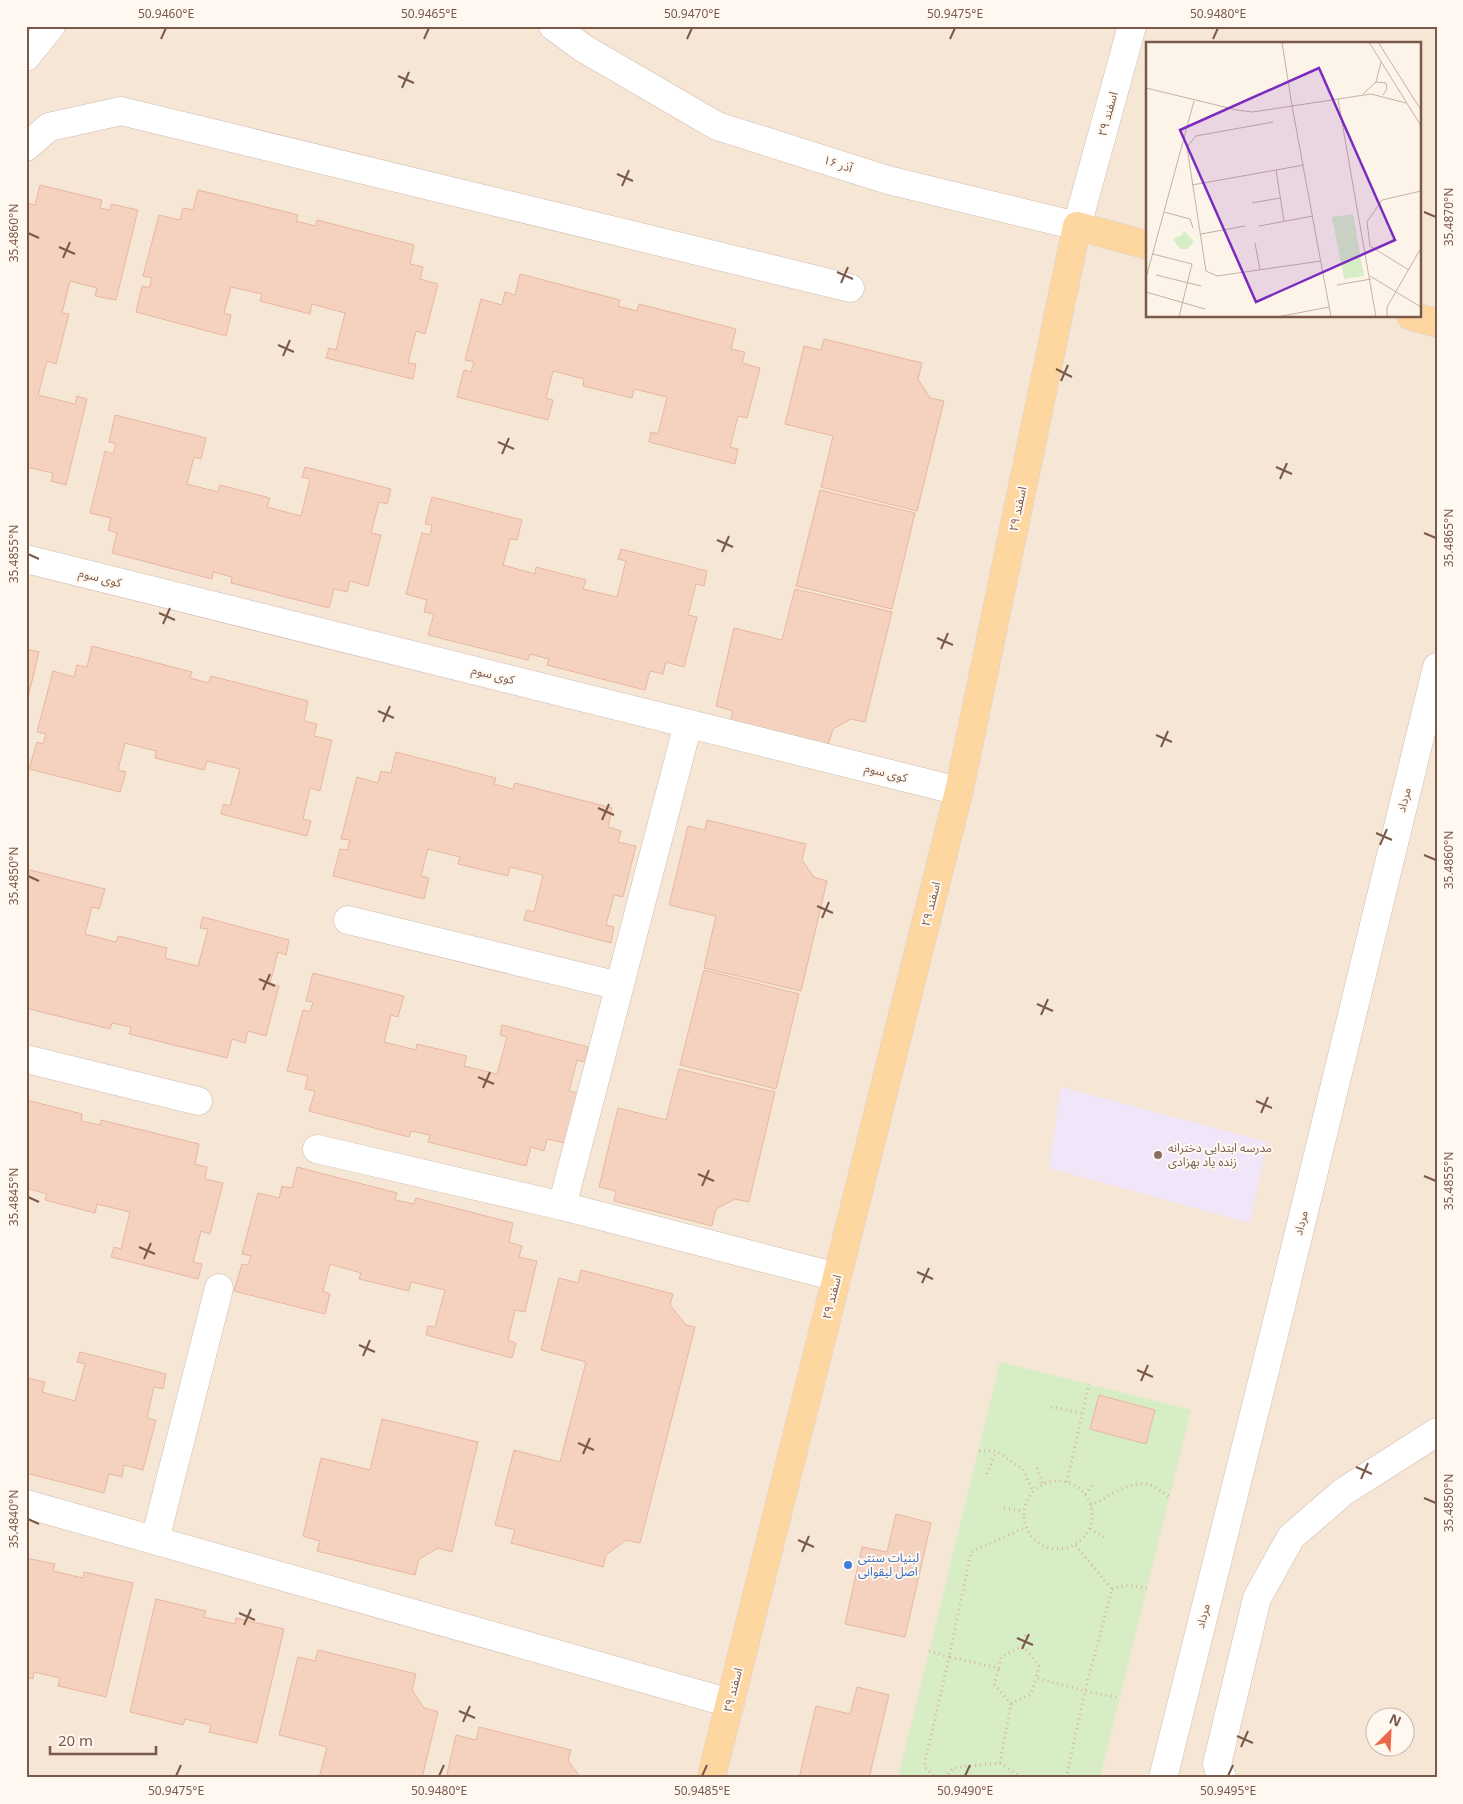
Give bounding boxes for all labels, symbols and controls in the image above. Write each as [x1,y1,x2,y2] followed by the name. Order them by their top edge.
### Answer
[138,5,194,22] text: 50.9460°E
[401,5,457,22] text: 50.9465°E
[664,5,720,22] text: 50.9470°E
[927,5,983,22] text: 50.9475°E
[1190,5,1246,22] text: 50.9480°E
[1146,42,1420,318] inset map
[1093,90,1122,138] street label: ۲۹ اسفند
[821,151,855,176] street label: ۱۶ آذر
[1440,188,1457,246] text: 35.4870°N
[5,204,22,262] text: 35.4860°N
[1004,485,1031,533] street label: ۲۹ اسفند
[1440,509,1457,567] text: 35.4865°N
[5,525,22,583] text: 35.4855°N
[77,564,124,592] street label: کوی سوم
[470,661,517,689] street label: کوی سوم
[863,759,910,787] street label: کوی سوم
[1392,786,1415,814] street label: مرداد
[1440,831,1457,889] text: 35.4860°N
[5,847,22,905] text: 35.4850°N
[917,880,944,928] street label: ۲۹ اسفند
[1168,1139,1272,1170] place label: مدرسه ابتدایی دخترانه زنده یاد بهزادی
[1152,1149,1164,1161] marker: مدرسه ابتدایی دخترانه زنده یاد بهزادی
[1440,1152,1457,1210] text: 35.4855°N
[5,1168,22,1226] text: 35.4845°N
[1289,1209,1312,1237] street label: مرداد
[818,1273,845,1321] street label: ۲۹ اسفند
[1440,1474,1457,1532] text: 35.4850°N
[5,1490,22,1548] text: 35.4840°N
[858,1549,919,1580] place label: لبنیات سنتی اصل لیقوانی
[842,1559,854,1571] marker: لبنیات سنتی اصل لیقوانی
[1191,1602,1214,1630] street label: مرداد
[719,1666,746,1714] street label: ۲۹ اسفند
[1366,1706,1416,1756] north arrow
[1386,1709,1405,1731] text: N
[50,1724,156,1756] scale bar
[58,1730,93,1750] text: 20 m
[148,1782,204,1799] text: 50.9475°E
[411,1782,467,1799] text: 50.9480°E
[674,1782,730,1799] text: 50.9485°E
[937,1782,993,1799] text: 50.9490°E
[1200,1782,1256,1799] text: 50.9495°E

